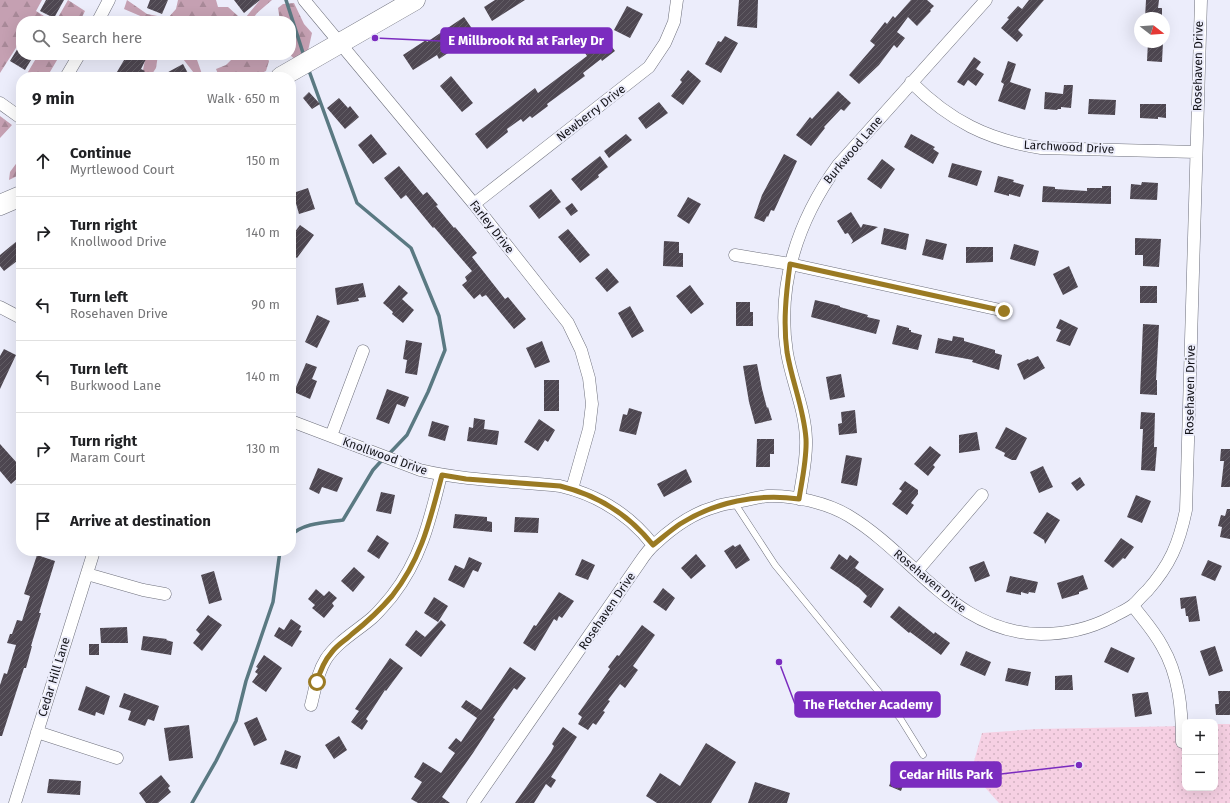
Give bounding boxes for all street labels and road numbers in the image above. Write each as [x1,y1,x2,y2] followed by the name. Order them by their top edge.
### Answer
[1190,21,1206,111] street label: Rosehaven Drive
[554,82,628,144] street label: Newberry Drive
[821,113,885,187] street label: Burkwood Lane
[1023,138,1115,156] street label: Larchwood Drive
[467,198,517,256] street label: Farley Drive
[1182,345,1198,435] street label: Rosehaven Drive
[341,434,429,478] street label: Knollwood Drive
[891,547,969,615] street label: Rosehaven Drive
[576,570,638,652] street label: Rosehaven Drive
[35,636,73,718] street label: Cedar Hill Lane

